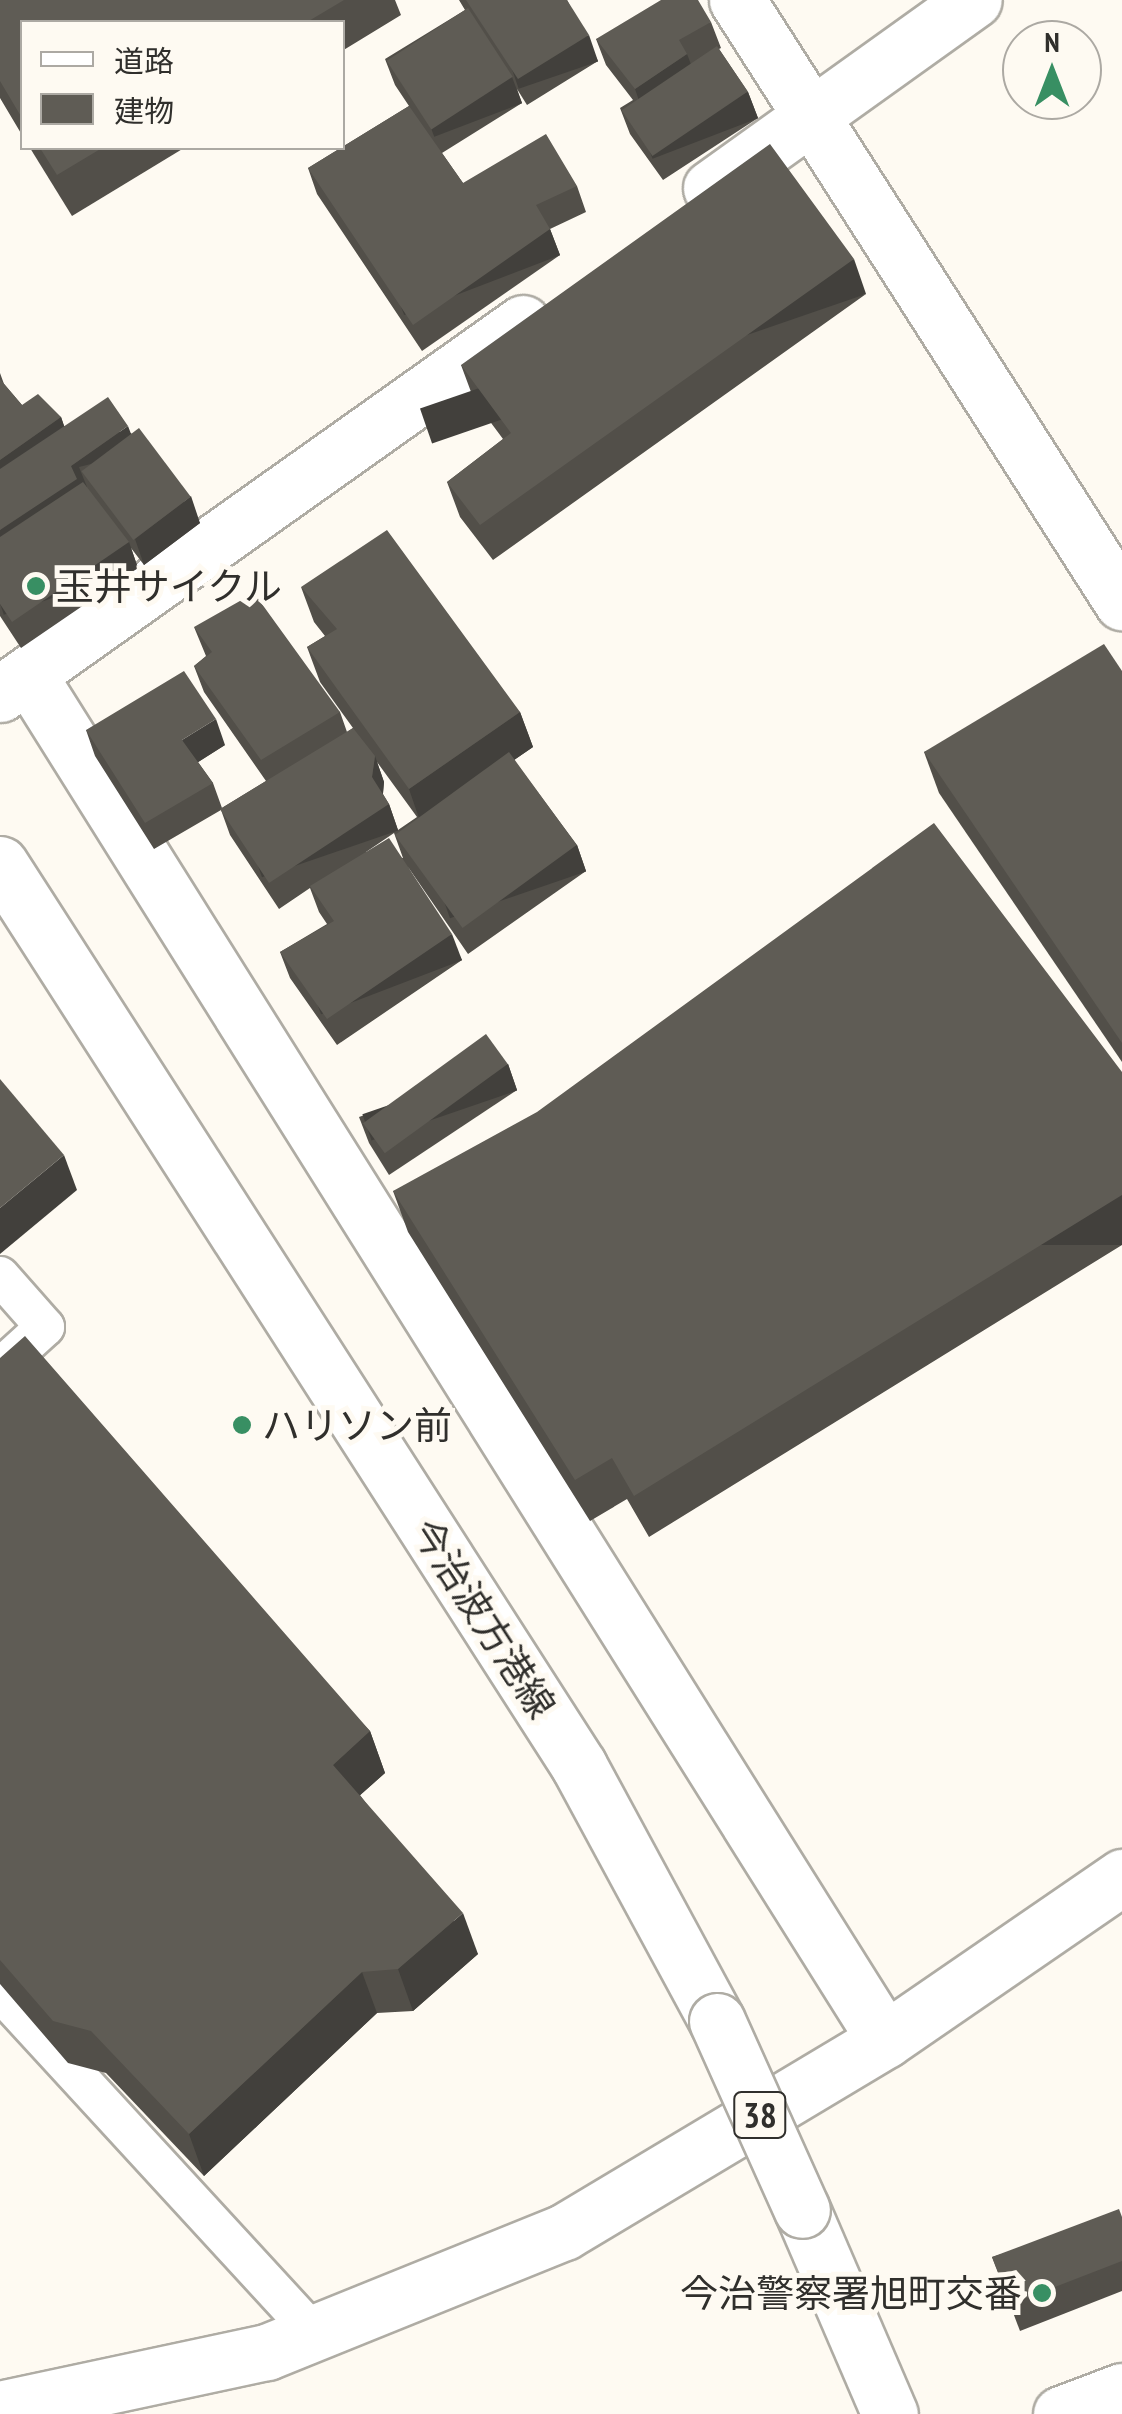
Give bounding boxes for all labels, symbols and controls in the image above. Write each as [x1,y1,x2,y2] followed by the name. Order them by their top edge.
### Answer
[20,20,345,150] legend
[1002,20,1102,120] north arrow
[1044,23,1060,60] text: N
[114,41,174,80] text: 道路
[114,91,174,130] text: 建物
[56,563,284,609] place label: 玉井サイクル
[25,575,47,597] marker: 玉井サイクル
[262,1402,452,1448] place label: ハリソン前
[231,1414,253,1436] marker: ハリソン前
[403,1510,565,1726] street label: 今治波方港線
[732,2085,788,2145] road number: 38
[680,2270,1022,2316] place label: 今治警察署旭町交番
[1031,2282,1053,2304] marker: 今治警察署旭町交番

